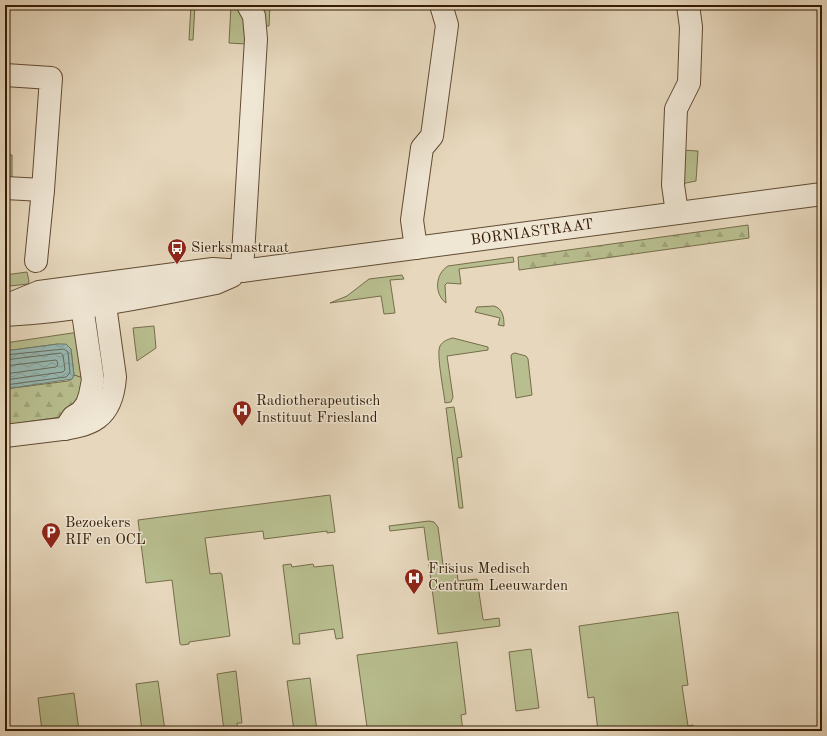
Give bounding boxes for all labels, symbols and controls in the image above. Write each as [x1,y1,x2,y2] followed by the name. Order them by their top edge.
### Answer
[470,217,594,248] street label: BORNIASTRAAT
[166,237,188,265] bus stop icon: Sierksmastraat
[191,241,289,256] place label: Sierksmastraat
[256,394,381,426] place label: Radiotherapeutisch Instituut Friesland
[231,399,253,427] hospital icon: Radiotherapeutisch Instituut Friesland
[65,516,146,548] place label: Bezoekers RIF en OCL
[40,521,62,549] parking icon: Bezoekers RIF en OCL
[428,562,568,594] place label: Frisius Medisch Centrum Leeuwarden
[403,567,425,595] hospital icon: Frisius Medisch Centrum Leeuwarden

